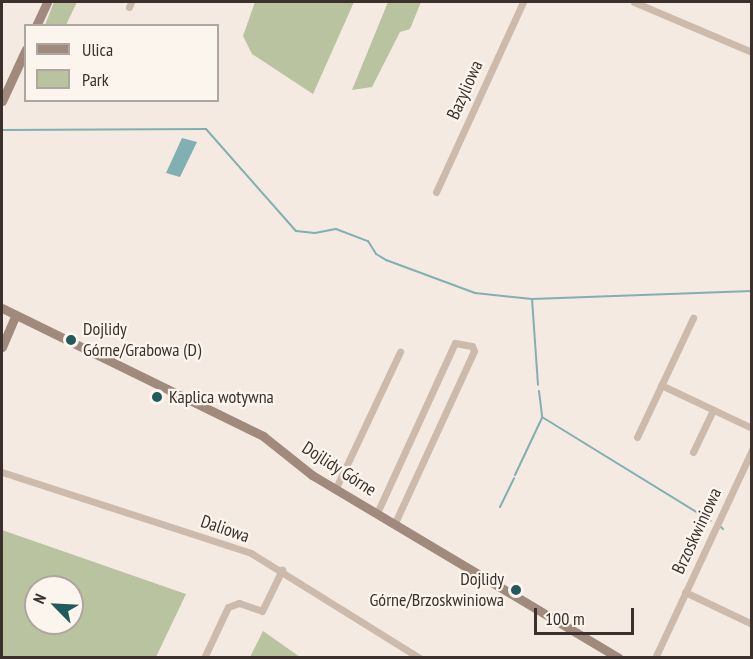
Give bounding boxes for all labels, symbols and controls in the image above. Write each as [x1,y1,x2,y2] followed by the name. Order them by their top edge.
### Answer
[24,24,219,102] legend
[82,38,113,61] text: Ulica
[442,57,488,123] street label: Bazyliowa
[82,68,109,91] text: Park
[83,319,201,362] place label: Dojlidy Górne/Grabowa (D)
[64,333,78,347] marker: Dojlidy Górne/Grabowa (D)
[169,386,274,408] place label: Kaplica wotywna
[150,390,164,404] marker: Kaplica wotywna
[298,437,380,501] street label: Dojlidy Górne
[668,485,726,577] street label: Brzoskwiniowa
[198,511,252,547] street label: Daliowa
[370,569,504,612] place label: Dojlidy Górne/Brzoskwiniowa
[24,575,84,635] north arrow
[509,583,523,597] marker: Dojlidy Górne/Brzoskwiniowa
[28,590,50,607] text: N
[537,596,638,634] scale bar
[545,607,585,630] text: 100 m

